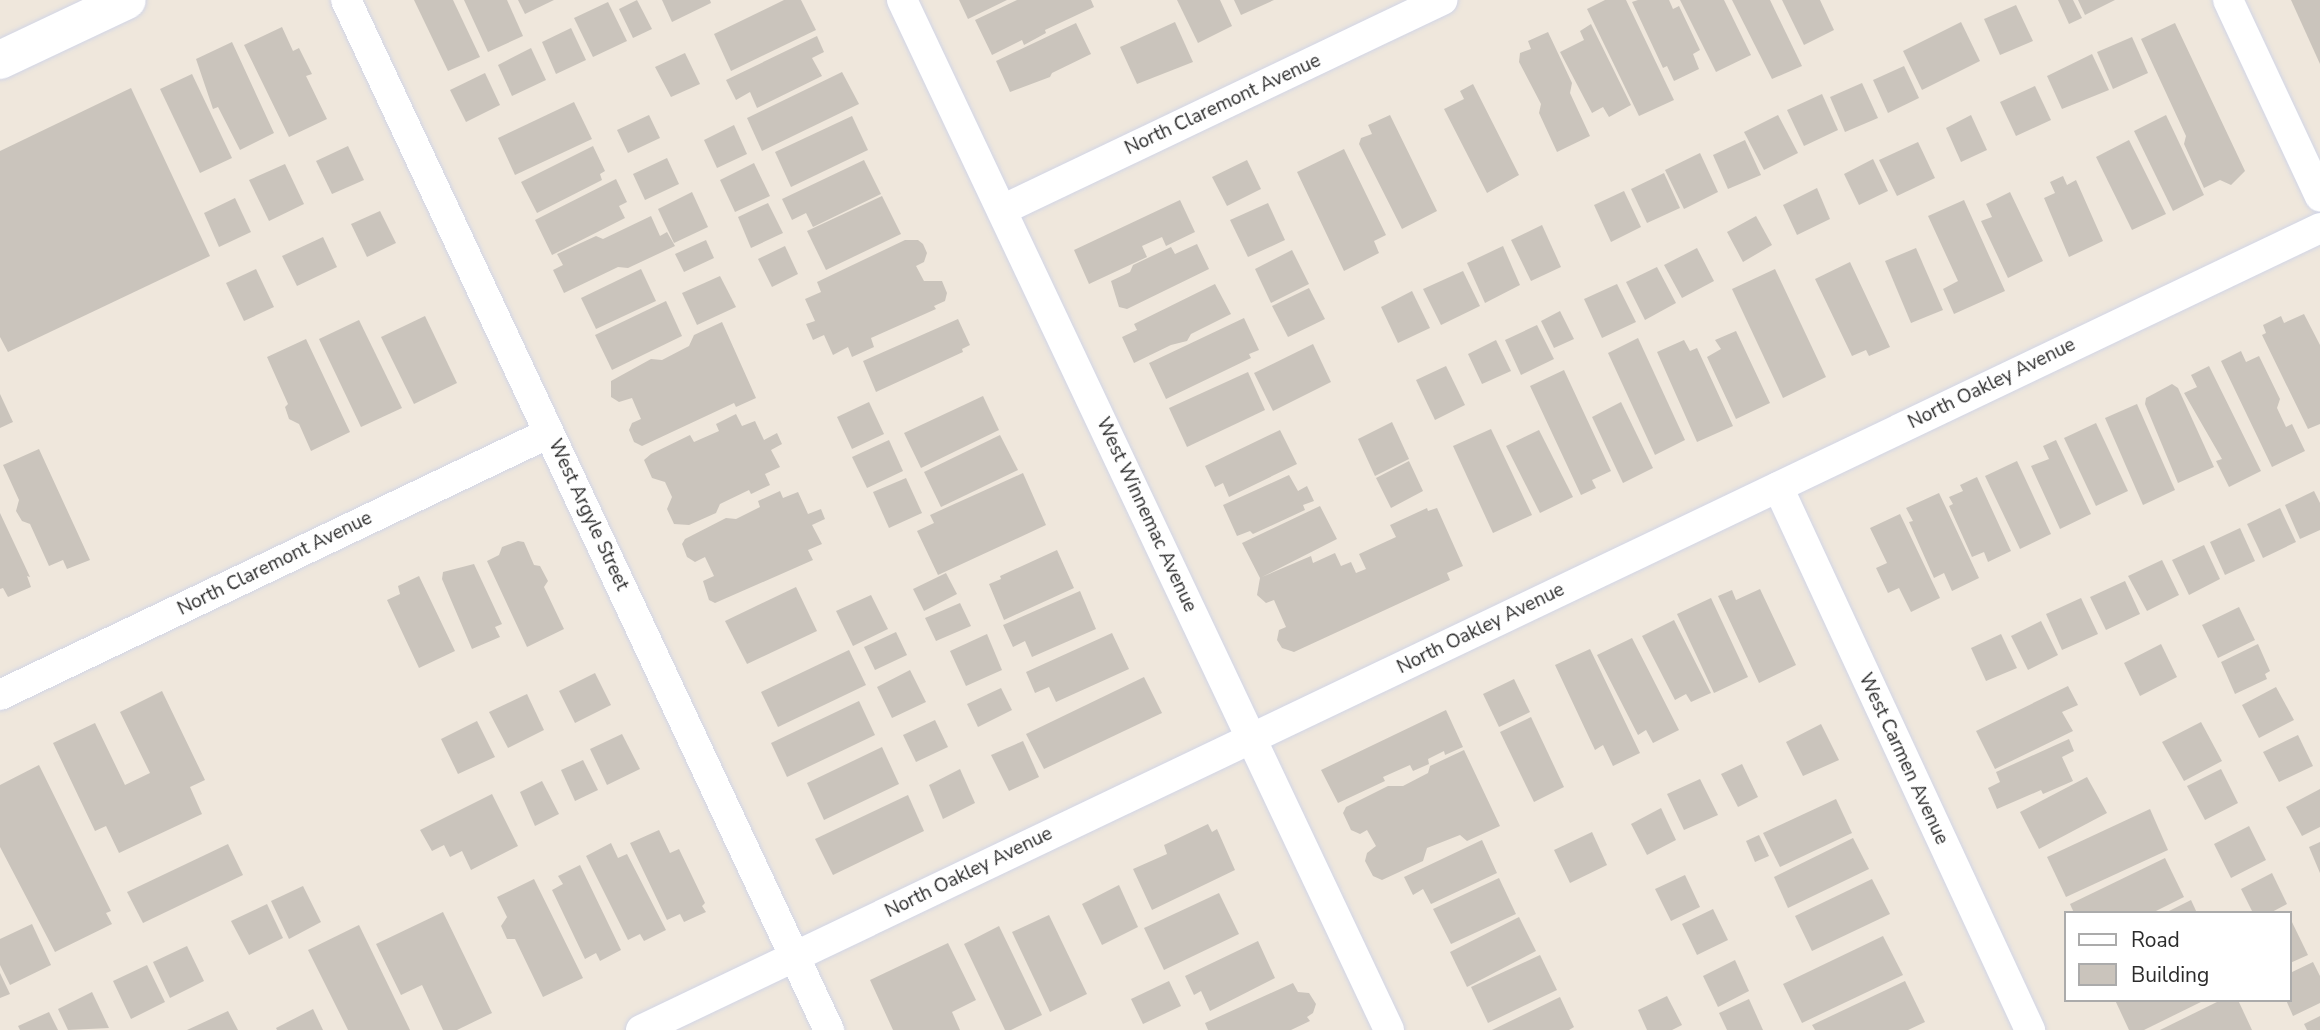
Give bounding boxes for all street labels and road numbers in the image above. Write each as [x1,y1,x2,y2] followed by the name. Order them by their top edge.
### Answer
[1122,50,1324,160] street label: North Claremont Avenue
[1905,334,2079,434] street label: North Oakley Avenue
[1091,414,1201,616] street label: West Winnemac Avenue
[543,436,633,594] street label: West Argyle Street
[174,507,376,621] street label: North Claremont Avenue
[1394,579,1568,679] street label: North Oakley Avenue
[1853,670,1953,848] street label: West Carmen Avenue
[882,823,1056,923] street label: North Oakley Avenue

